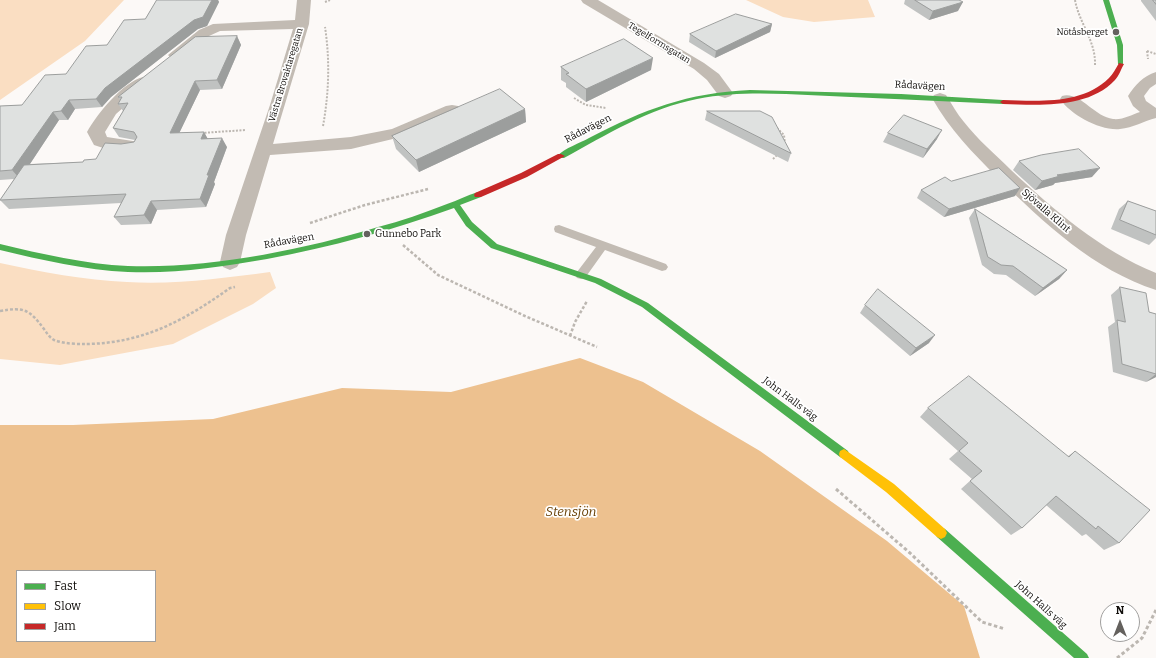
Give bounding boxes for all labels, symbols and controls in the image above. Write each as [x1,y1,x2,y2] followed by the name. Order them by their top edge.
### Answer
[626,20,692,66] street label: Tegelformsgatan
[267,27,305,123] street label: Västra Brovaktaregatan
[1056,27,1108,37] place label: Nötåsberget
[1111,27,1121,37] marker: Nötåsberget
[894,79,946,93] street label: Rådavägen
[563,112,613,146] street label: Rådavägen
[1019,187,1073,235] street label: Sjövalla Klint
[375,228,441,240] place label: Gunnebo Park
[362,229,372,239] marker: Gunnebo Park
[263,231,315,251] street label: Rådavägen
[760,375,820,423] street label: John Halls väg
[546,504,596,520] water label: Stensjön
[16,570,156,642] legend
[54,579,77,593] text: Fast
[1013,579,1069,631] street label: John Halls väg
[54,599,81,613] text: Slow
[1100,602,1140,642] north arrow
[1116,604,1124,617] text: N
[54,619,76,633] text: Jam

